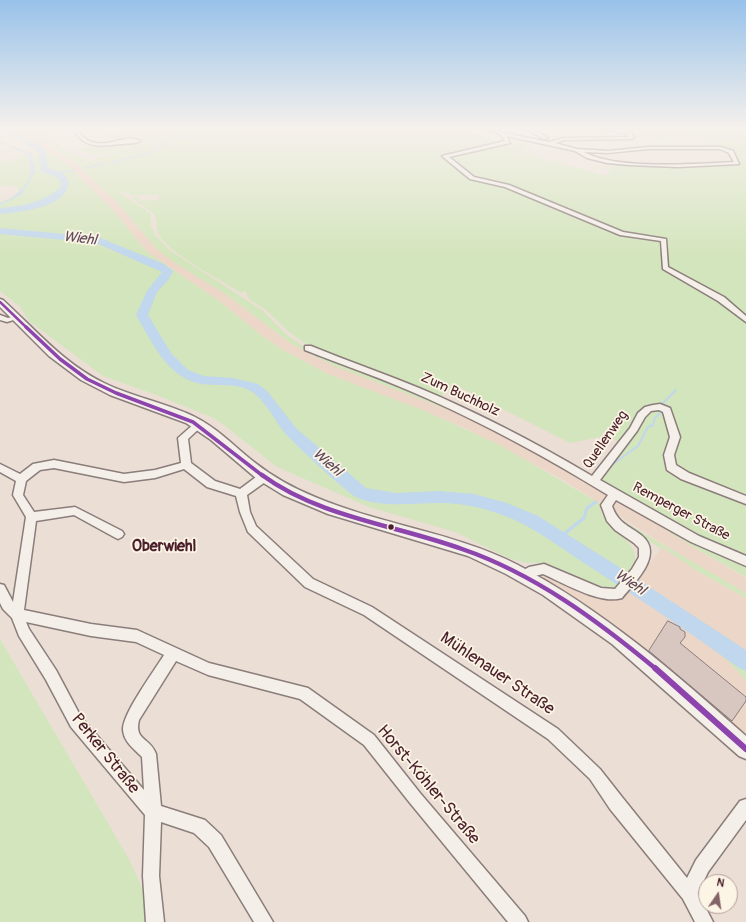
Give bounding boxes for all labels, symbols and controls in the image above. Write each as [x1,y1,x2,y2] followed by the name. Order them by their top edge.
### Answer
[62,228,98,250] water label: Wiehl
[418,369,502,421] street label: Zum Buchholz
[580,408,632,472] street label: Quellenweg
[308,445,346,481] water label: Wiehl
[630,479,732,545] street label: Remperger Straße
[386,522,396,532] unlabelled marker
[132,537,196,557] district label: Oberwiehl
[611,566,649,600] water label: Wiehl
[436,628,558,720] street label: Mühlenauer Straße
[66,710,144,798] street label: Perker Straße
[372,721,484,849] street label: Horst-Köhler-Straße
[698,874,738,914] north arrow
[716,876,726,890] text: N

